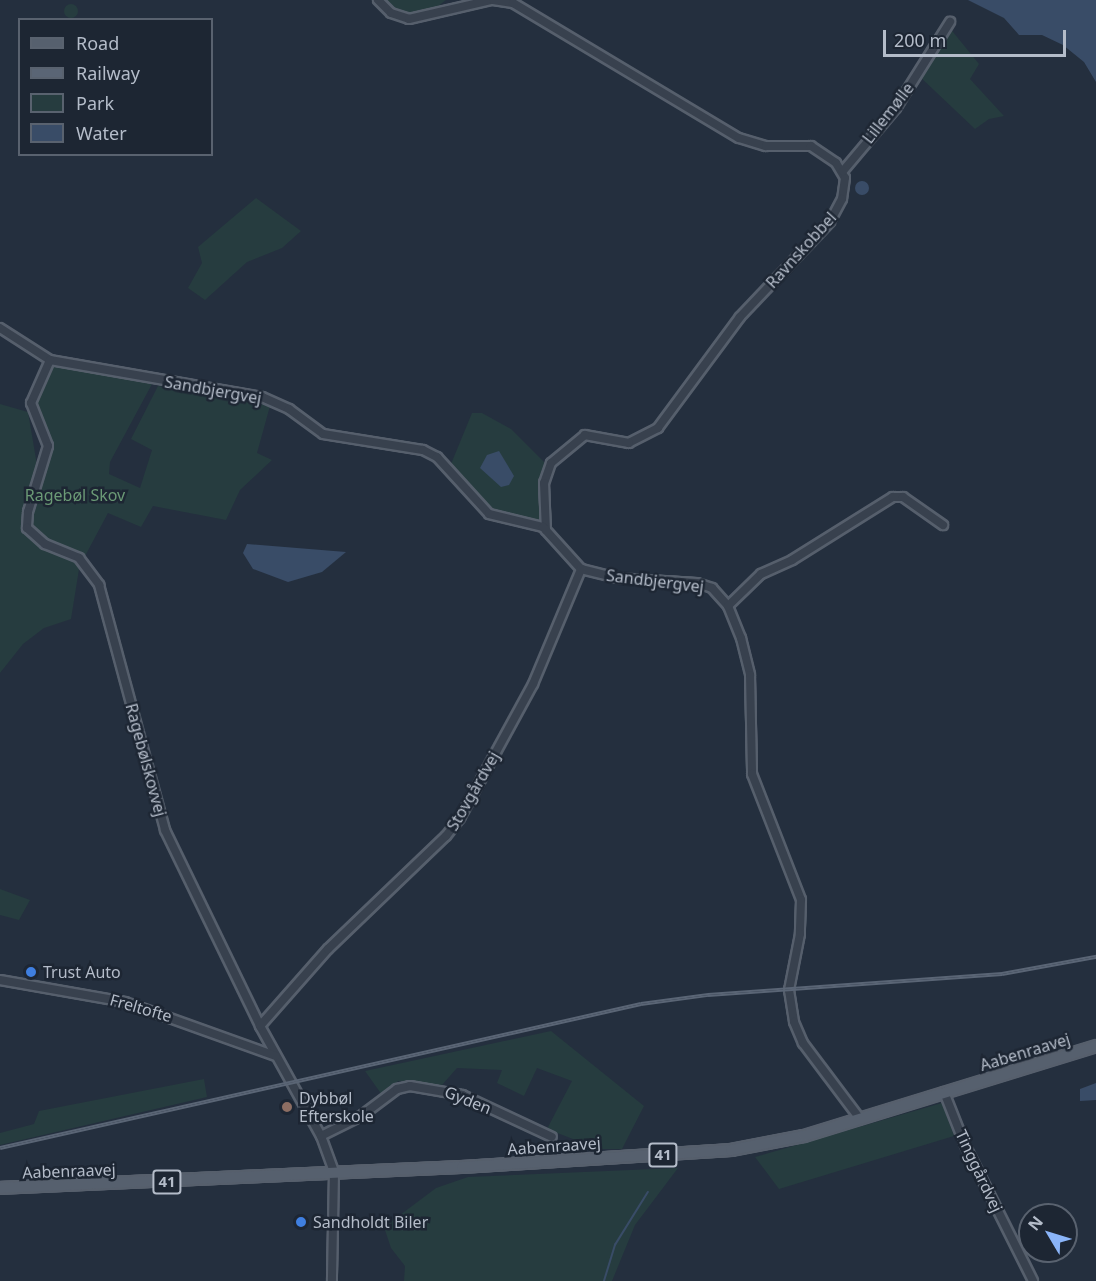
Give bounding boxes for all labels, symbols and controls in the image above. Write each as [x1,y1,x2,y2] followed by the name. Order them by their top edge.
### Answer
[18,18,213,156] legend
[886,18,1069,56] scale bar
[894,28,946,52] text: 200 m
[76,31,119,55] text: Road
[76,61,140,85] text: Railway
[858,79,918,147] street label: Lillemølle
[76,91,114,115] text: Park
[76,121,127,145] text: Water
[762,208,840,292] street label: Ravnskobbel
[163,372,263,408] street label: Sandbjergvej
[25,485,125,505] park label: Ragebøl Skov
[605,565,705,597] street label: Sandbjergvej
[122,701,170,819] street label: Ragebølskovvej
[443,748,503,834] street label: Stovgårdvej
[43,962,121,982] place label: Trust Auto
[24,965,38,979] marker: Trust Auto
[108,990,174,1026] street label: Freltofte
[977,1029,1073,1075] street label: Aabenraavej
[442,1082,494,1118] street label: Gyden
[299,1088,374,1126] place label: Dybbøl Efterskole
[280,1100,294,1114] marker: Dybbøl Efterskole
[951,1127,1007,1215] street label: Tinggårdvej
[507,1133,601,1159] street label: Aabenraavej
[648,1143,678,1167] road number: 41
[22,1160,116,1182] street label: Aabenraavej
[152,1170,182,1194] road number: 41
[1018,1203,1078,1263] north arrow
[1023,1211,1048,1235] text: N
[313,1212,428,1232] place label: Sandholdt Biler
[294,1215,308,1229] marker: Sandholdt Biler

